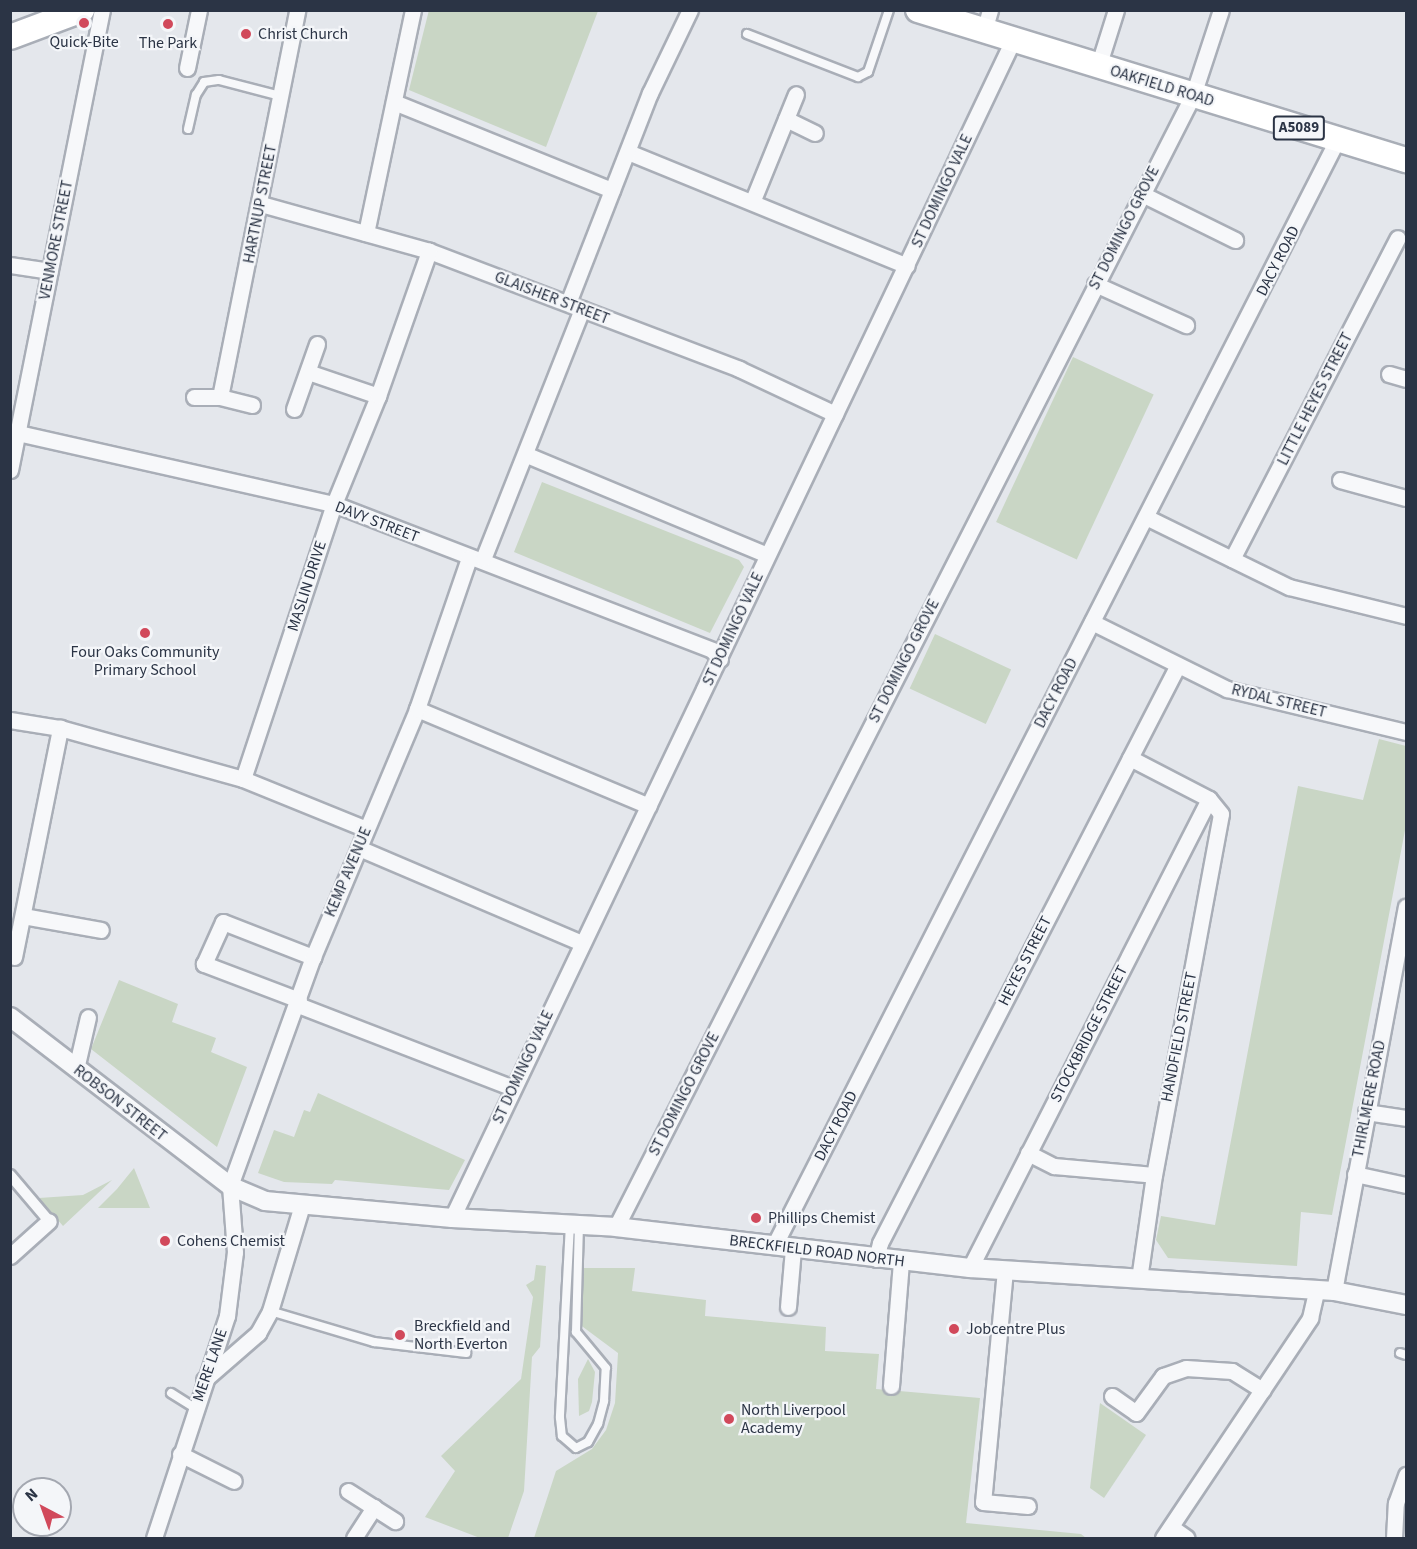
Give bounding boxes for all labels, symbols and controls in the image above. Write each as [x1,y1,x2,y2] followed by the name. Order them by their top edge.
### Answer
[77,16,91,30] marker: Quick-Bite
[161,17,175,31] marker: The Park
[258,24,348,44] place label: Christ Church
[239,27,253,41] marker: Christ Church
[49,32,119,52] place label: Quick-Bite
[139,33,197,53] place label: The Park
[1108,61,1216,111] street label: OAKFIELD ROAD
[1272,116,1326,140] road number: A5089
[907,131,977,251] street label: ST DOMINGO VALE
[239,143,281,265] street label: HARTNUP STREET
[1084,163,1164,293] street label: ST DOMINGO GROVE
[35,179,77,301] street label: VENMORE STREET
[1252,223,1304,299] street label: DACY ROAD
[492,267,612,329] street label: GLAISHER STREET
[1273,329,1357,469] street label: LITTLE HEYES STREET
[332,497,422,547] street label: DAVY STREET
[283,538,331,634] street label: MASLIN DRIVE
[698,569,768,689] street label: ST DOMINGO VALE
[864,596,944,726] street label: ST DOMINGO GROVE
[138,626,152,640] marker: Four Oaks Community Primary School
[71,642,219,680] place label: Four Oaks Community Primary School
[1030,655,1082,731] street label: DACY ROAD
[1229,680,1329,722] street label: RYDAL STREET
[320,824,376,920] street label: KEMP AVENUE
[994,913,1056,1009] street label: HEYES STREET
[1046,962,1132,1106] street label: STOCKBRIDGE STREET
[1157,970,1201,1104] street label: HANDFIELD STREET
[488,1007,558,1127] street label: ST DOMINGO VALE
[644,1029,724,1159] street label: ST DOMINGO GROVE
[1348,1039,1390,1159] street label: THIRLMERE ROAD
[70,1061,170,1145] street label: ROBSON STREET
[810,1088,862,1164] street label: DACY ROAD
[768,1208,875,1228] place label: Phillips Chemist
[749,1211,763,1225] marker: Phillips Chemist
[177,1231,285,1251] place label: Cohens Chemist
[728,1231,906,1271] street label: BRECKFIELD ROAD NORTH
[158,1234,172,1248] marker: Cohens Chemist
[414,1316,510,1354] place label: Breckfield and North Everton
[966,1319,1065,1339] place label: Jobcentre Plus
[947,1322,961,1336] marker: Jobcentre Plus
[189,1326,231,1404] street label: MERE LANE
[391,1326,409,1344] marker: Breckfield and North Everton
[741,1400,846,1438] place label: North Liverpool Academy
[722,1412,736,1426] marker: North Liverpool Academy
[12,1477,72,1537] north arrow
[20,1483,43,1507] text: N

